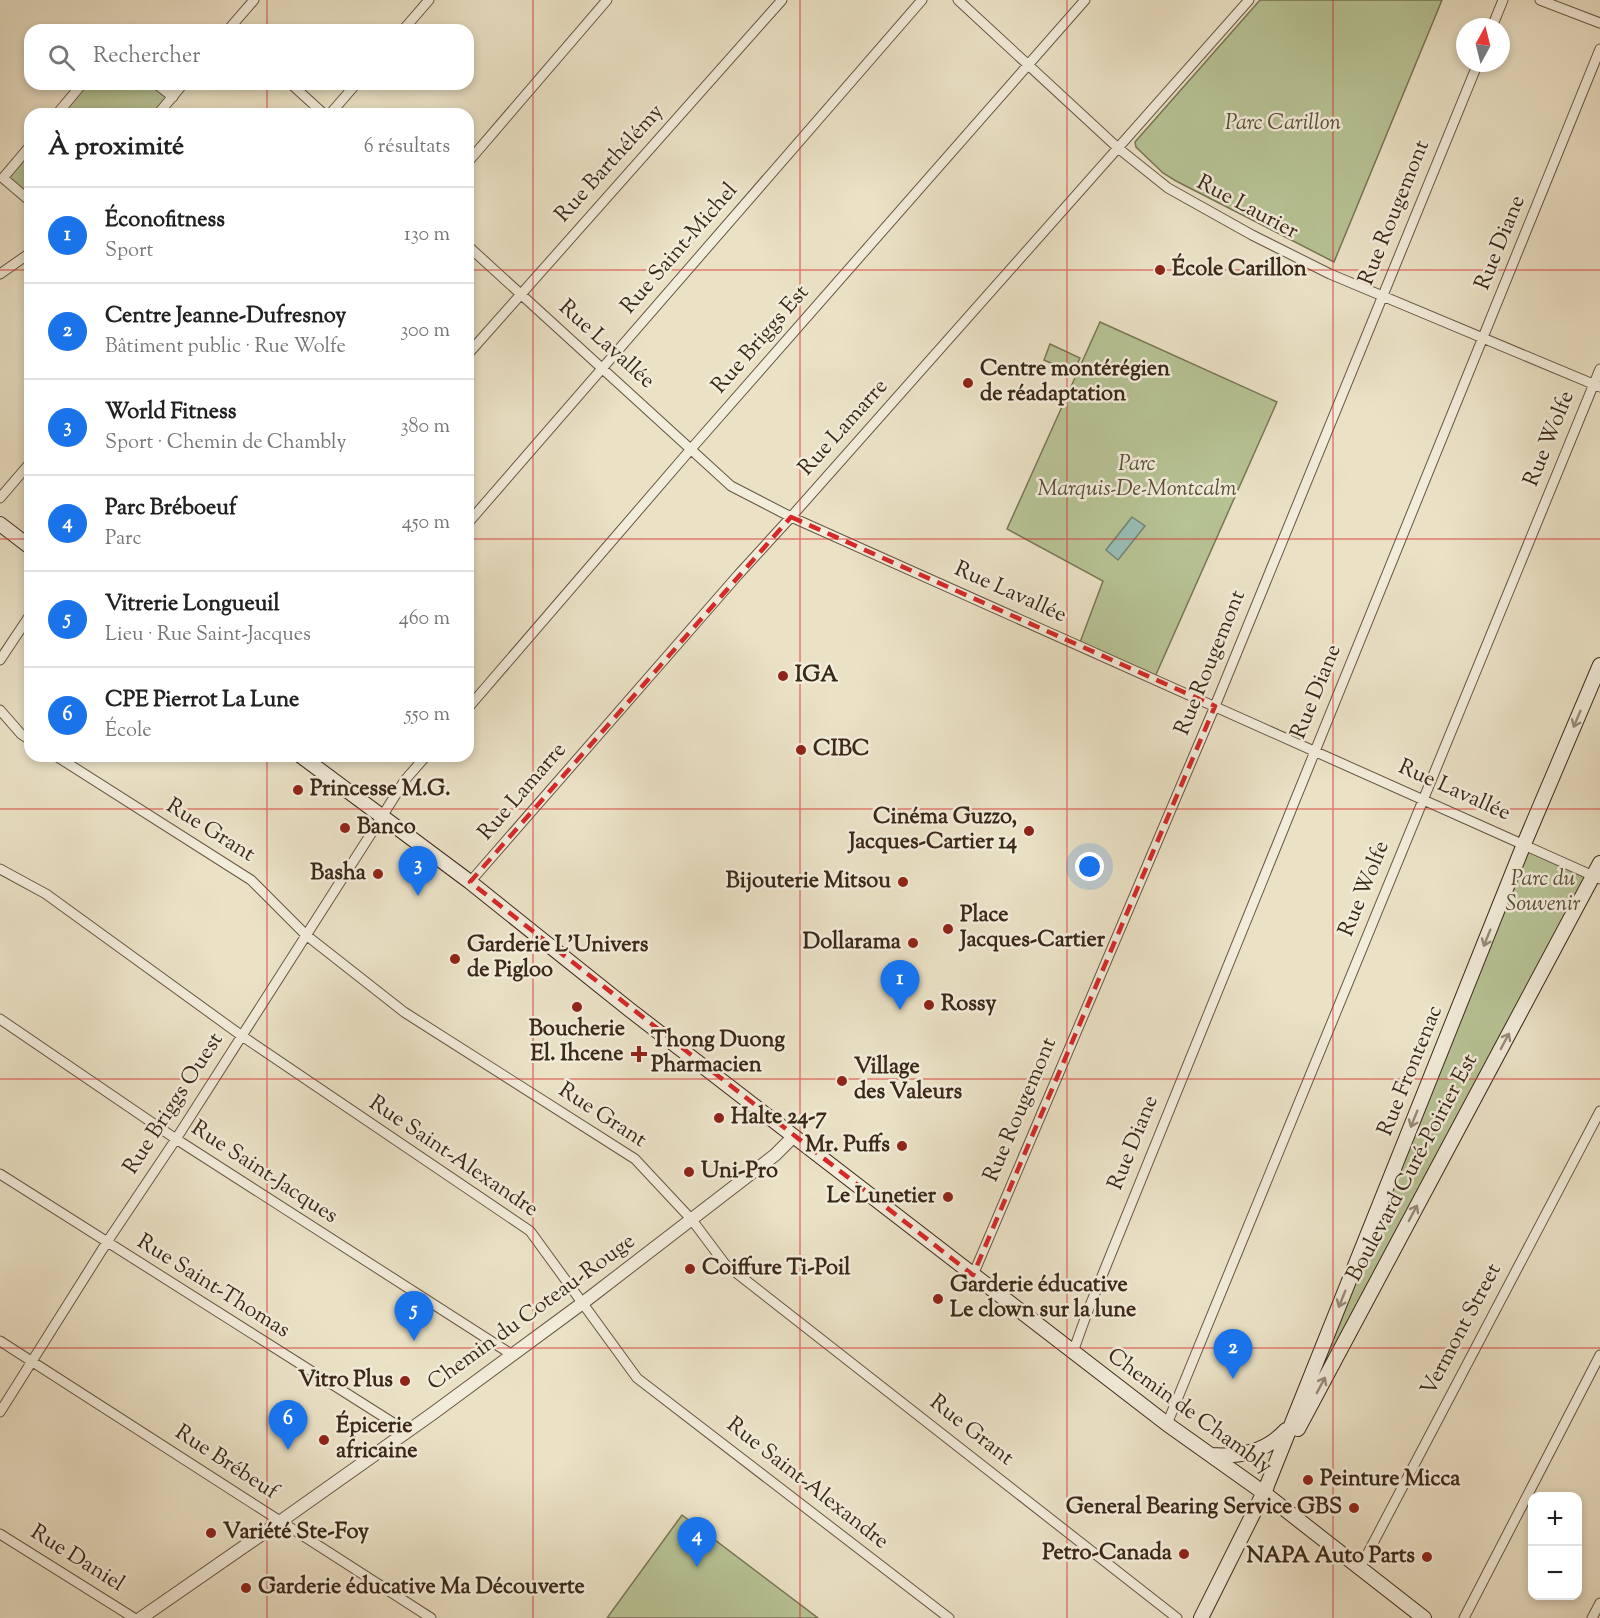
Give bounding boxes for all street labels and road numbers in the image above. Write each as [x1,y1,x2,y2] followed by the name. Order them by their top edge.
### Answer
[548,98,672,230] street label: Rue Barthélémy
[1351,135,1439,290] street label: Rue Rougemont
[1190,168,1304,248] street label: Rue Laurier
[614,176,746,322] street label: Rue Saint-Michel
[1468,191,1534,295] street label: Rue Diane
[705,278,818,402] street label: Rue Briggs Est
[551,293,661,397] street label: Rue Lavallée
[792,372,896,484] street label: Rue Lamarre
[1516,386,1584,492] street label: Rue Wolfe
[949,554,1071,632] street label: Rue Lavallée
[1167,585,1255,740] street label: Rue Rougemont
[1284,640,1350,744] street label: Rue Diane
[471,736,575,848] street label: Rue Lamarre
[1393,752,1515,830] street label: Rue Lavallée
[159,791,261,871] street label: Rue Grant
[1331,836,1399,942] street label: Rue Wolfe
[1370,1001,1452,1141] street label: Rue Frontenac
[116,1026,232,1181] street label: Rue Briggs Ouest
[976,1033,1066,1187] street label: Rue Rougemont
[1339,1048,1487,1288] street label: Boulevard Curé-Poirier Est
[552,1075,653,1157] street label: Rue Grant
[362,1088,544,1226] street label: Rue Saint-Alexandre
[1101,1091,1167,1195] street label: Rue Diane
[184,1113,344,1233] street label: Rue Saint-Jacques
[130,1227,296,1347] street label: Rue Saint-Thomas
[421,1227,643,1399] street label: Chemin du Coteau-Rouge
[1414,1258,1511,1402] street label: Vermont Street
[1100,1341,1278,1483] street label: Chemin de Chambly
[922,1388,1020,1475] street label: Rue Grant
[719,1410,895,1558] street label: Rue Saint-Alexandre
[168,1418,285,1509] street label: Rue Brébeuf
[24,1517,130,1601] street label: Rue Daniel

